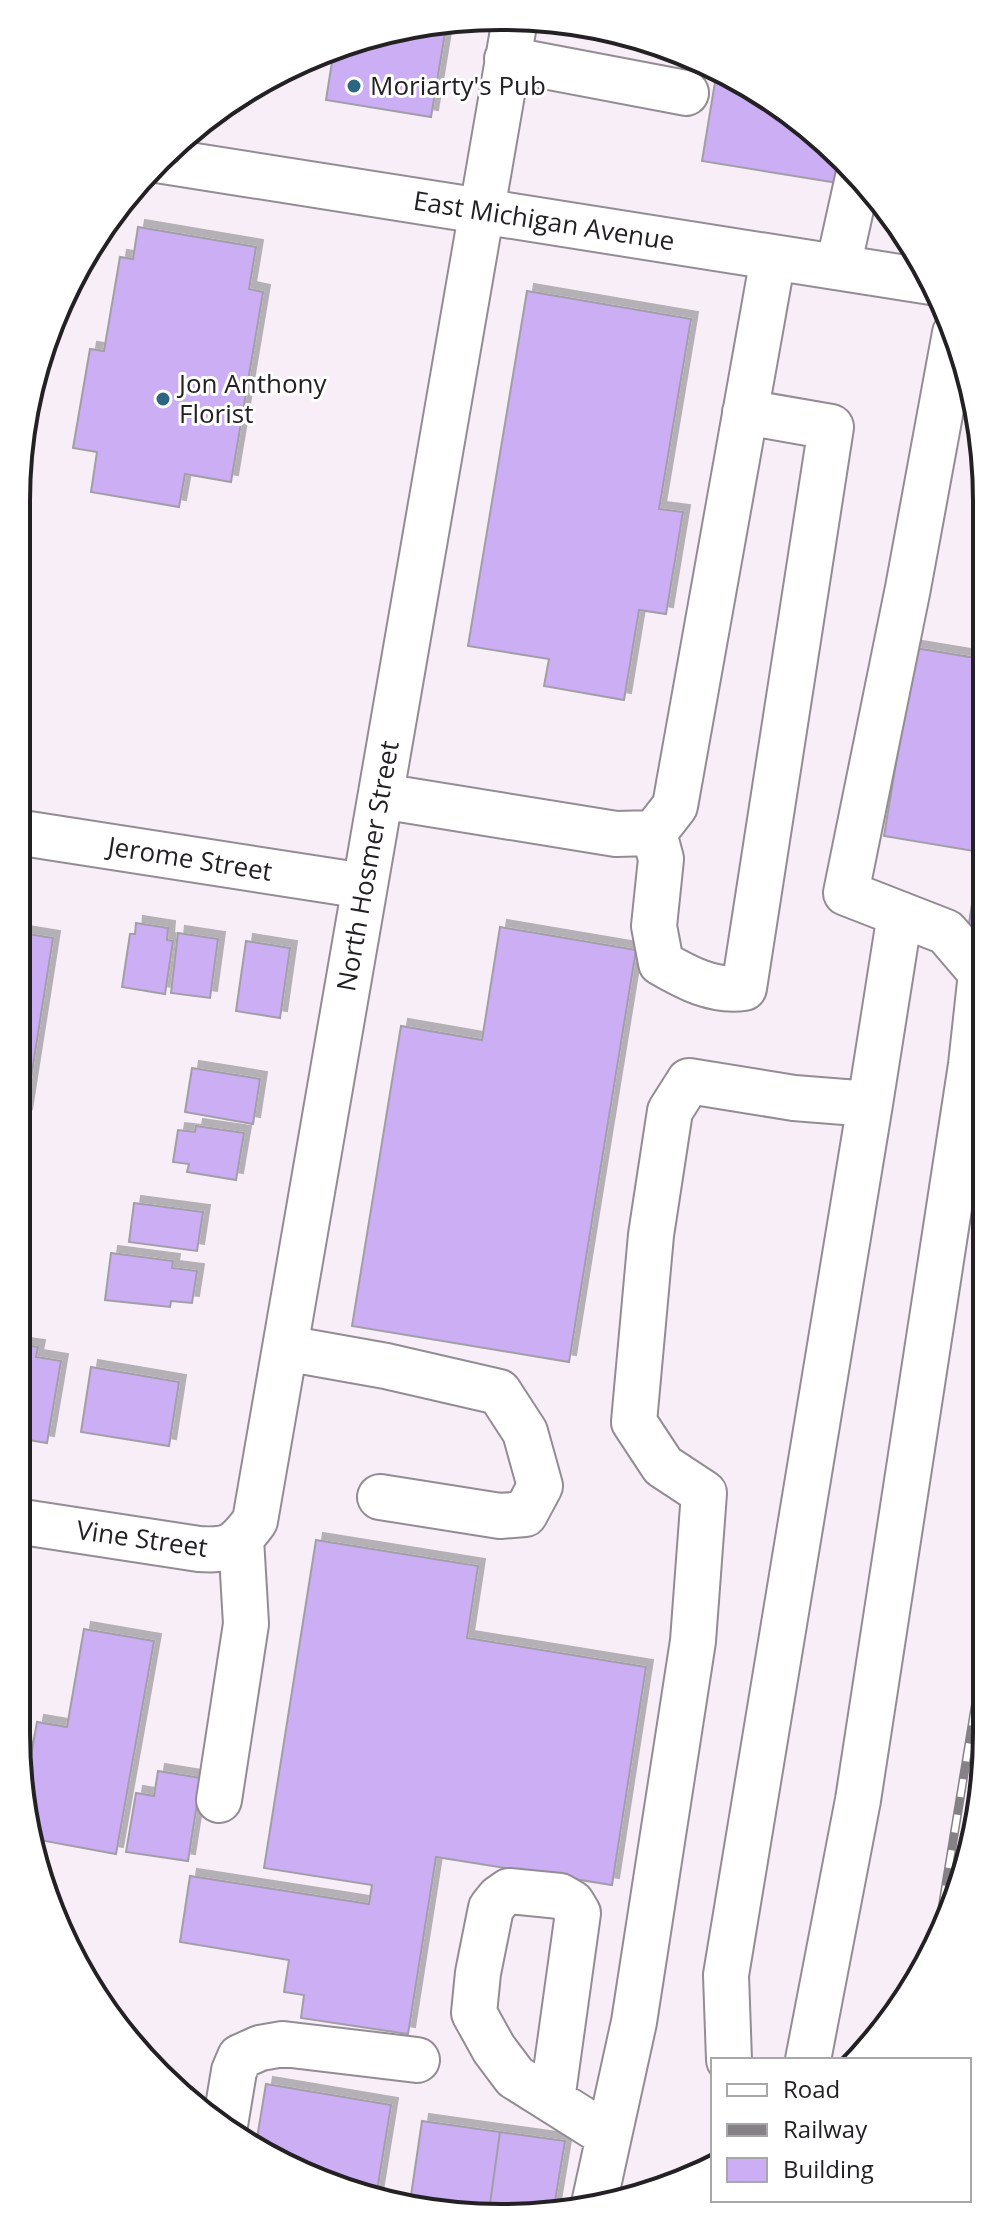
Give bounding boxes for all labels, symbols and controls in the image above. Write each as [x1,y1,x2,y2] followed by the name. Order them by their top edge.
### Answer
[370,67,546,103] place label: Moriarty's Pub
[345,77,363,95] marker: Moriarty's Pub
[411,182,677,258] street label: East Michigan Avenue
[176,365,328,431] place label: Jon Anthony Florist
[154,390,172,408] marker: Jon Anthony Florist
[327,738,407,994] street label: North Hosmer Street
[102,827,275,889] street label: Jerome Street
[74,1511,210,1565] street label: Vine Street
[711,2058,971,2202] legend
[783,2072,840,2105] text: Road
[783,2112,868,2145] text: Railway
[783,2152,874,2185] text: Building

